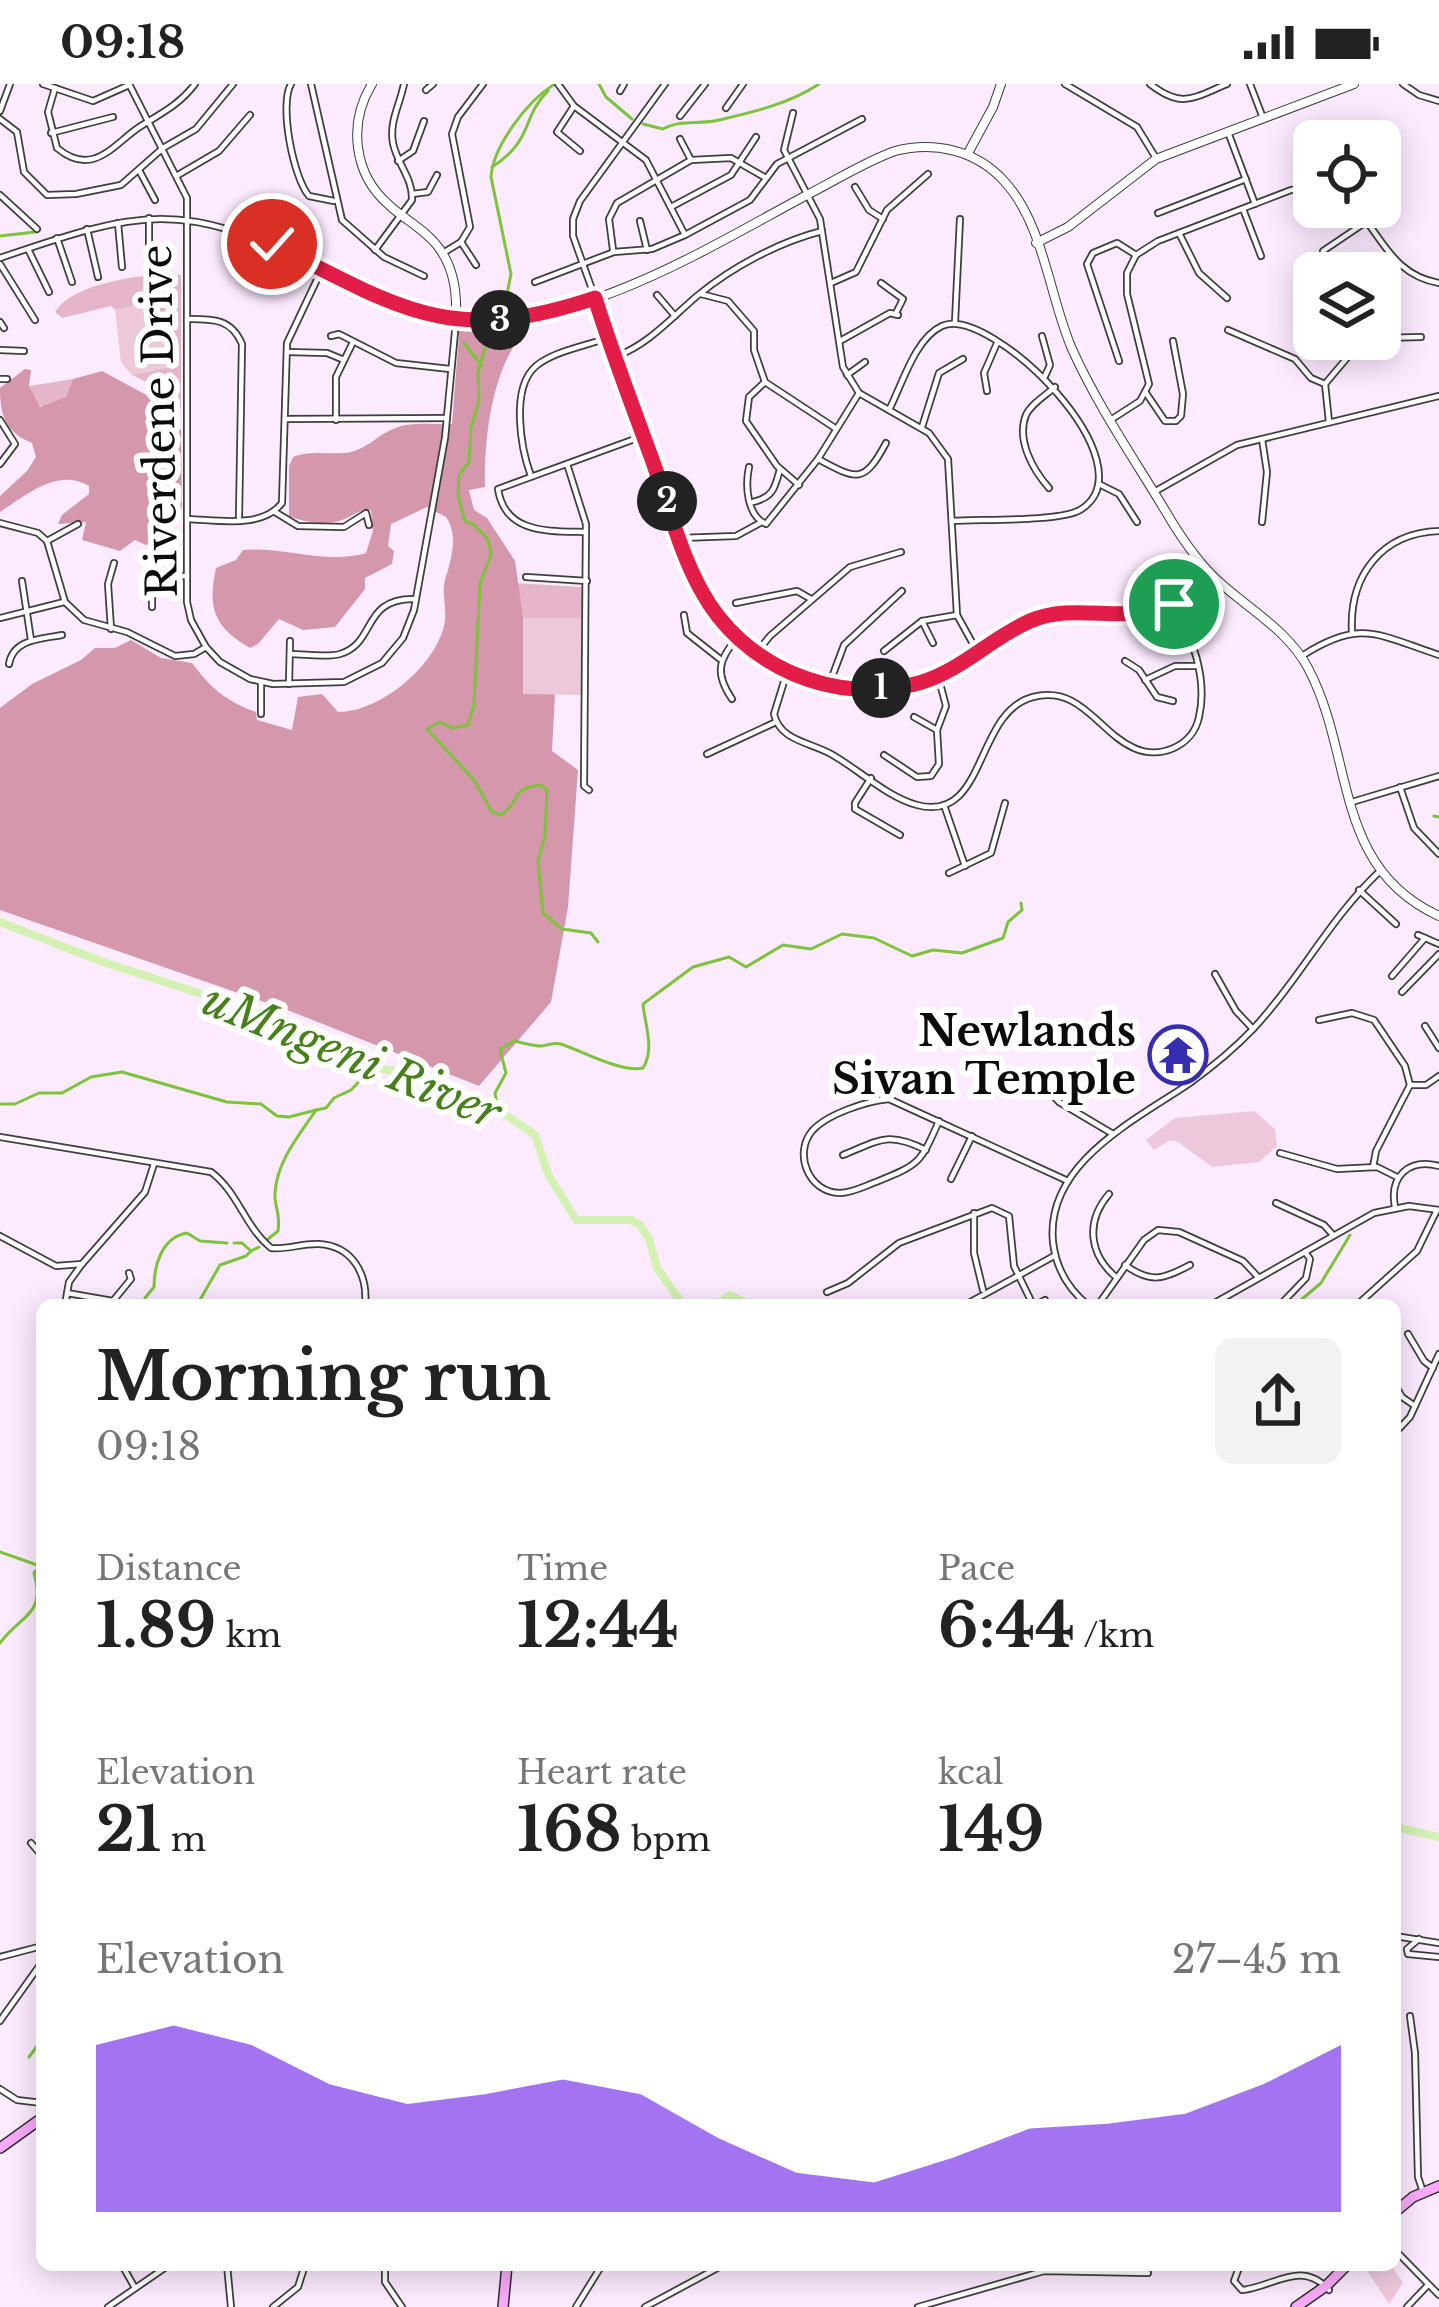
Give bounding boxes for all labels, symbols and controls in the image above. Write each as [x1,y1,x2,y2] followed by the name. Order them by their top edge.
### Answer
[60,14,185,70] text: 09:18
[1293,120,1401,360] map controls
[1293,120,1401,228] button: locate
[221,193,323,295] pin
[239,211,305,277] icon: check
[130,244,188,598] street label: Riverdene Drive
[1293,252,1401,360] button: layers
[470,290,530,350] pin: 3
[489,299,511,340] text: 3
[637,471,697,531] pin: 2
[656,480,678,521] text: 2
[1123,553,1225,655] pin
[1141,571,1207,637] icon: arrive
[851,658,911,718] pin: 1
[874,667,888,708] text: 1
[195,971,511,1142] water label: uMngeni River
[832,1005,1136,1105] place label: Newlands Sivan Temple
[1147,1024,1209,1086] temple icon: Newlands Sivan Temple
[96,1336,551,1418] text: Morning run
[1215,1338,1341,1464] button: share
[96,1422,201,1471] text: 09:18
[96,1548,242,1589] text: Distance
[517,1548,608,1589] text: Time
[938,1548,1015,1589] text: Pace
[96,1589,216,1663] text: 1.89
[517,1589,679,1663] text: 12:44
[938,1589,1075,1663] text: 6:44
[216,1615,282,1656] text: km
[1075,1615,1154,1656] text: /km
[96,1752,255,1793] text: Elevation
[517,1752,687,1793] text: Heart rate
[938,1752,1004,1793] text: kcal
[96,1793,161,1867] text: 21
[517,1793,622,1867] text: 168
[938,1793,1044,1867] text: 149
[161,1819,206,1860] text: m
[622,1819,711,1860] text: bpm
[96,1935,284,1984] text: Elevation
[1172,1935,1341,1984] text: 27–45 m

